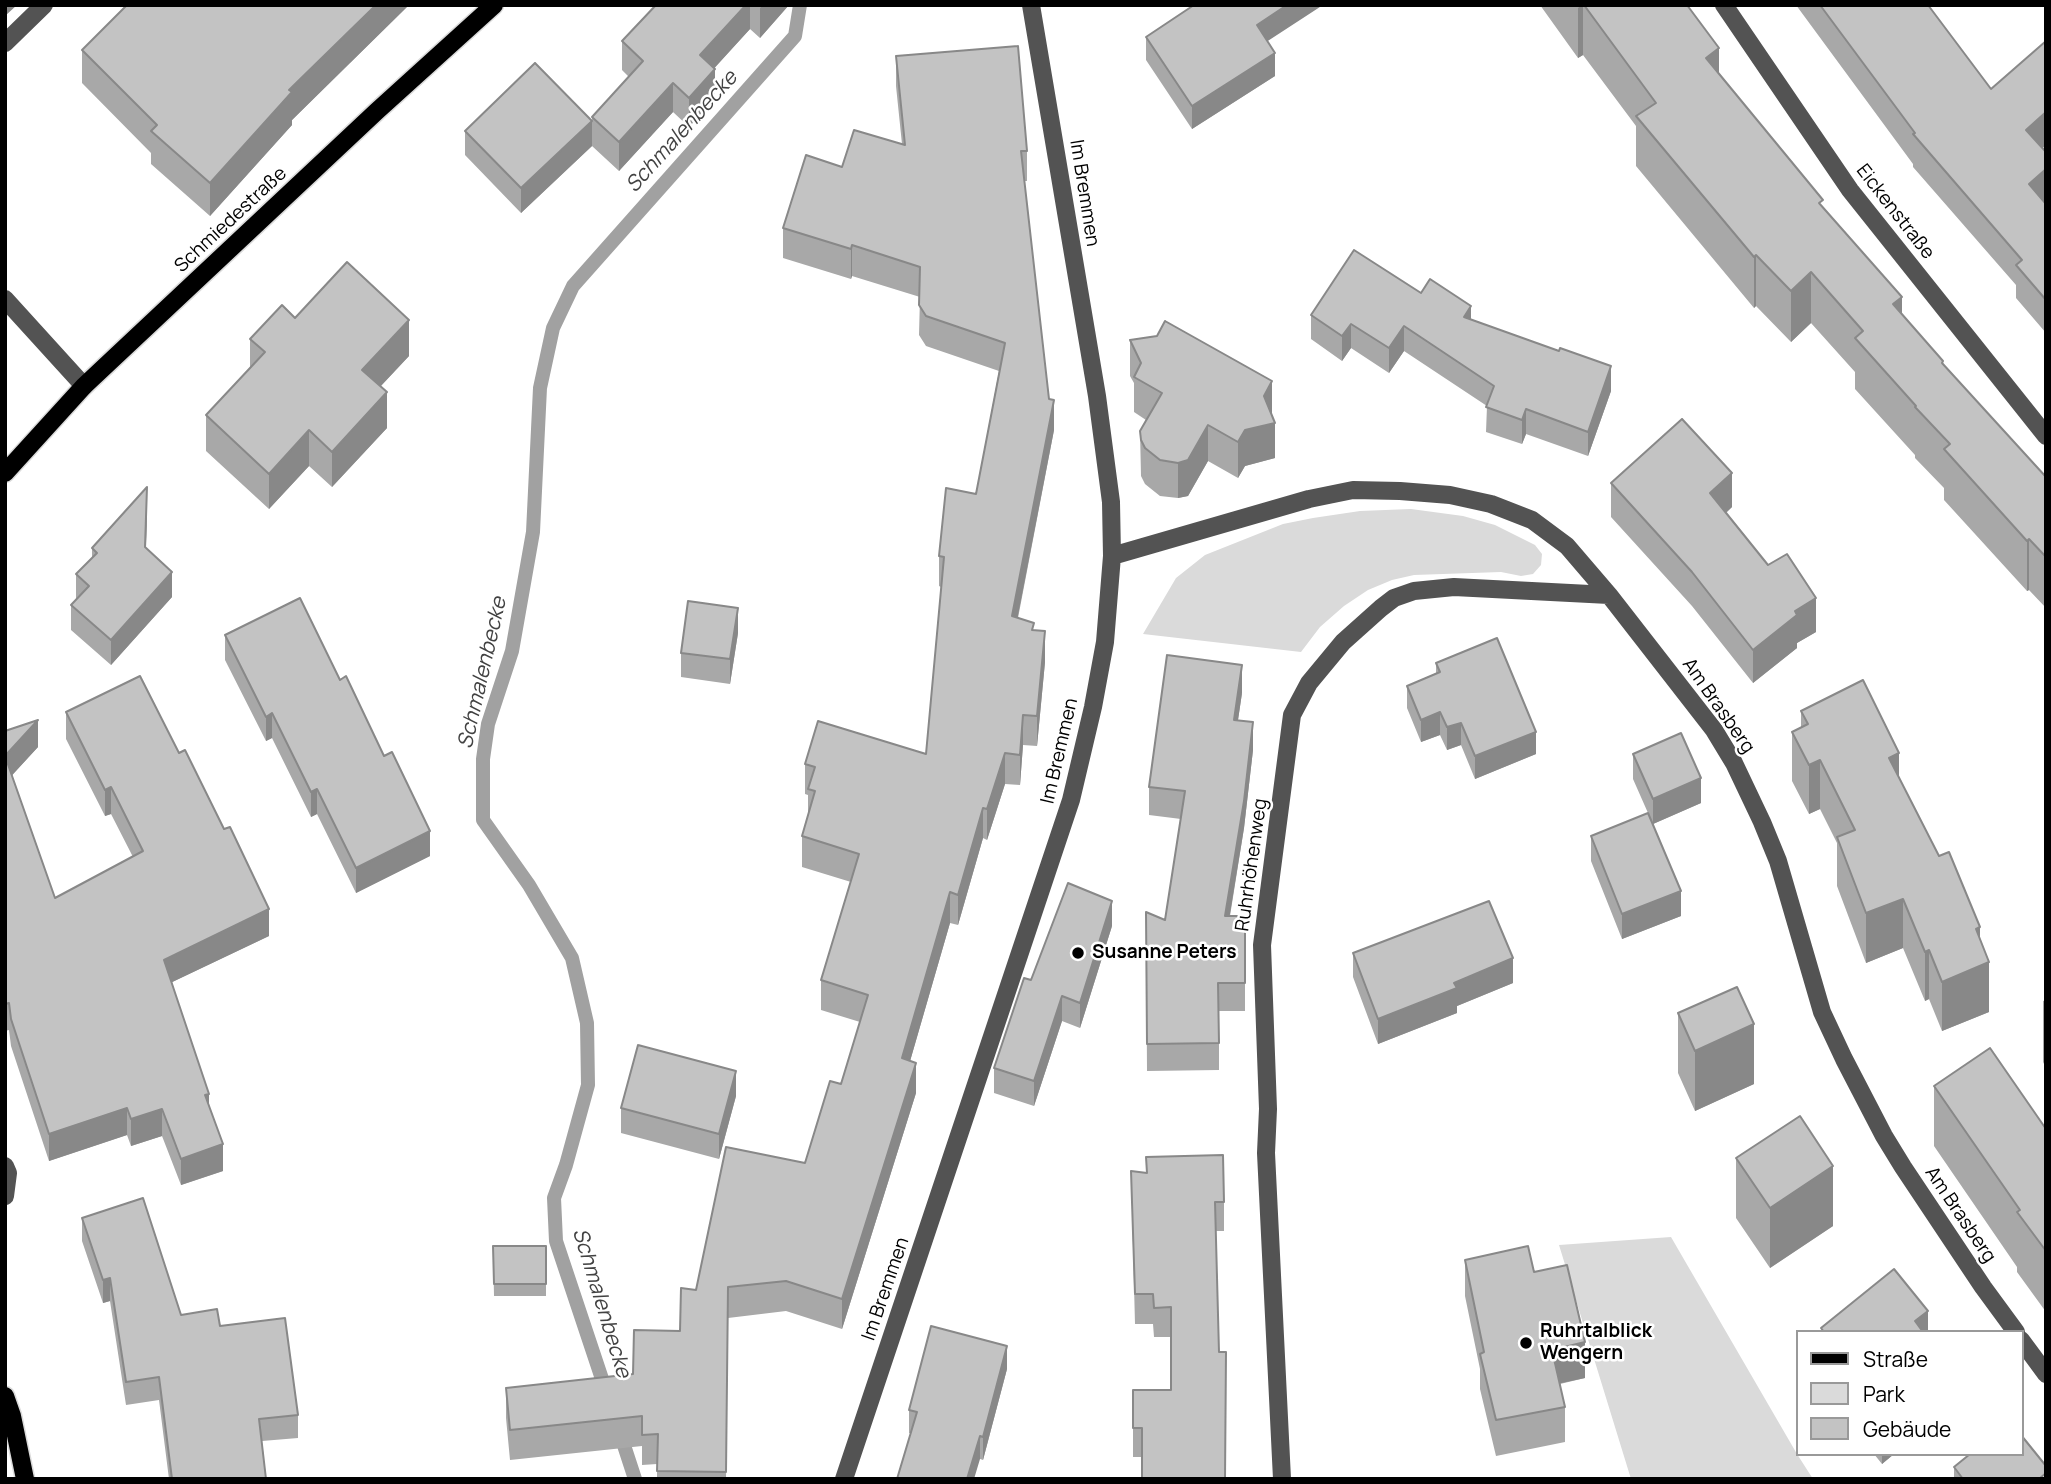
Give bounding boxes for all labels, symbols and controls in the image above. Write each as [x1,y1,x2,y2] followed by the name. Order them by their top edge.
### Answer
[621,66,743,198] water label: Schmalenbecke
[1064,138,1104,248] street label: Im Bremmen
[1851,160,1939,264] street label: Eickenstraße
[170,162,292,278] street label: Schmiedestraße
[453,595,513,751] water label: Schmalenbecke
[1677,654,1759,758] street label: Am Brasberg
[1037,696,1083,806] street label: Im Bremmen
[1231,797,1273,933] street label: Ruhrhöhenweg
[1092,942,1237,964] place label: Susanne Peters
[1070,945,1086,961] marker: Susanne Peters
[1920,1163,2000,1267] street label: Am Brasberg
[566,1225,636,1381] water label: Schmalenbecke
[858,1234,914,1344] street label: Im Bremmen
[1540,1321,1652,1365] place label: Ruhrtalblick Wengern
[1796,1330,2023,1456] legend
[1518,1335,1534,1351] marker: Ruhrtalblick Wengern
[1863,1345,1928,1373] text: Straße
[1863,1380,1905,1408] text: Park
[1863,1415,1951,1443] text: Gebäude

